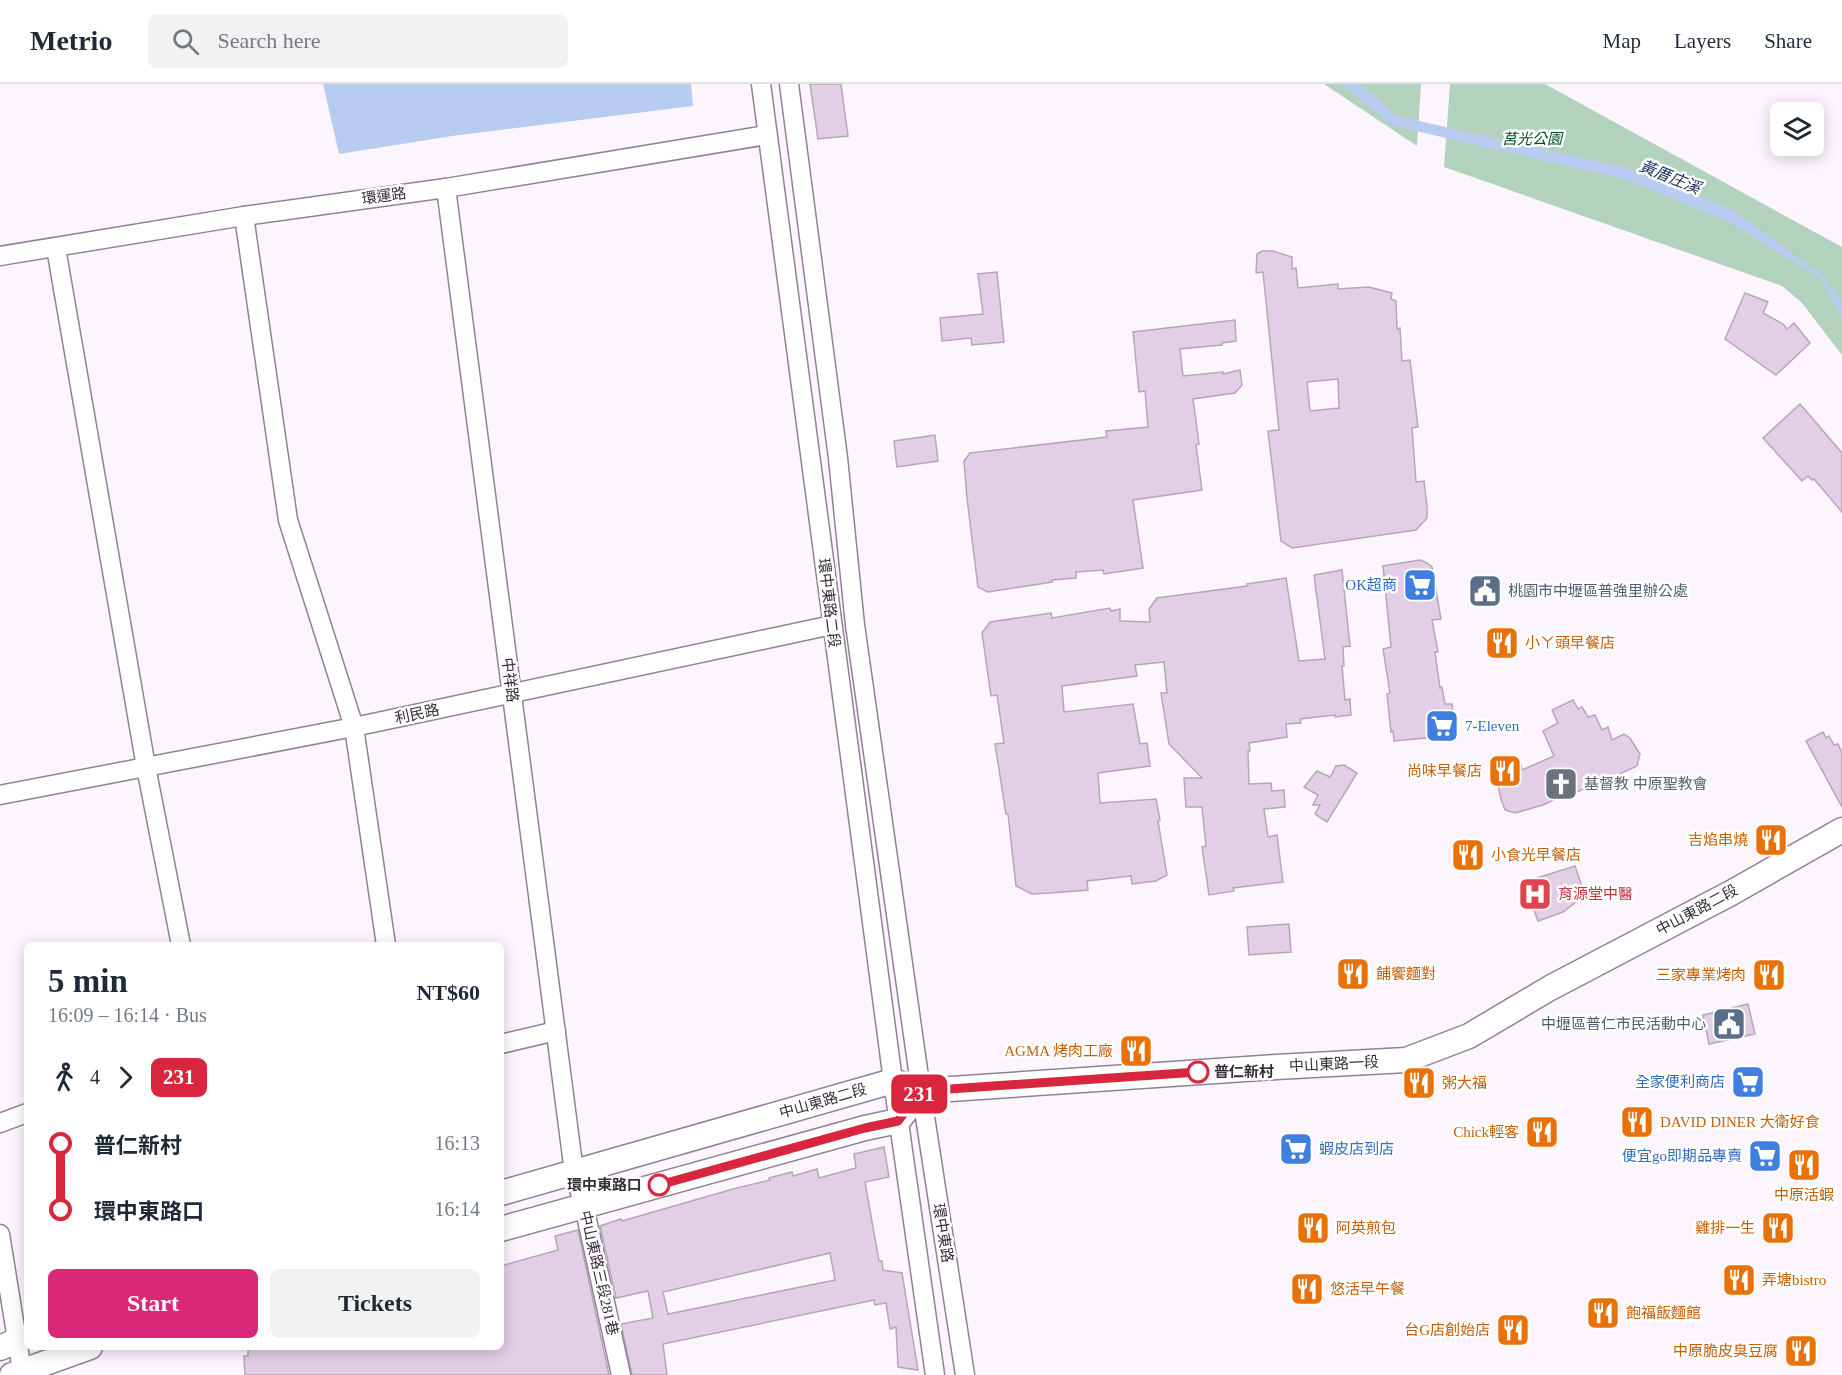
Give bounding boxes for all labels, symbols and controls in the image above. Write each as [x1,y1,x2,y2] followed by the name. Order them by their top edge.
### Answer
[148,14,568,68] search box
[30,25,112,56] text: Metrio
[169,25,202,58] icon: search
[217,28,321,53] text: Search here
[1603,29,1641,53] text: Map
[1674,29,1731,53] text: Layers
[1764,29,1812,53] text: Share
[1770,102,1824,156] map controls
[1770,102,1824,156] button: layers
[1502,131,1564,147] park label: 莒光公園
[1637,157,1705,198] water label: 黃厝庄溪
[361,185,407,207] street label: 環運路
[816,557,842,649] street label: 環中東路二段
[1402,567,1438,603] supermarket icon: OK超商
[1467,573,1503,609] public building icon: 桃園市中壢區普強里辦公處
[1345,577,1397,593] place label: OK超商
[1508,583,1688,599] place label: 桃園市中壢區普強里辦公處
[1484,625,1520,661] restaurant icon: 小ㄚ頭早餐店
[1525,635,1615,651] place label: 小ㄚ頭早餐店
[499,657,521,703] street label: 中祥路
[393,701,441,727] street label: 利民路
[1424,708,1460,744] supermarket icon: 7-Eleven
[1465,718,1520,734] place label: 7-Eleven
[1487,753,1523,789] restaurant icon: 尚味早餐店
[1407,763,1482,779] place label: 尚味早餐店
[1543,766,1579,802] church icon: 基督教 中原聖教會
[1584,776,1708,792] place label: 基督教 中原聖教會
[1753,822,1789,858] restaurant icon: 吉焰串燒
[1688,831,1748,848] place label: 吉焰串燒
[1450,837,1486,873] restaurant icon: 小食光早餐店
[1491,847,1581,863] place label: 小食光早餐店
[1517,876,1553,912] hospital icon: 育源堂中醫
[1654,882,1740,938] street label: 中山東路二段
[1558,886,1633,902] place label: 育源堂中醫
[1335,956,1371,992] restaurant icon: 餔饗麵對
[1751,957,1787,993] restaurant icon: 三家專業烤肉
[48,963,128,999] text: 5 min
[1376,965,1436,982] place label: 餔饗麵對
[1656,967,1746,983] place label: 三家專業烤肉
[416,980,480,1005] text: NT$60
[48,1004,207,1026] text: 16:09 – 16:14 · Bus
[1711,1006,1747,1042] public building icon: 中壢區普仁市民活動中心
[1541,1016,1706,1032] place label: 中壢區普仁市民活動中心
[1118,1033,1154,1069] restaurant icon: AGMA 烤肉工廠
[1004,1043,1113,1059] place label: AGMA 烤肉工廠
[1289,1054,1379,1074] street label: 中山東路一段
[48,1061,81,1094] icon: walk
[109,1061,142,1094] icon: forward
[1187,1061,1209,1083] marker: 普仁新村
[1214,1063,1274,1080] place label: 普仁新村
[1730,1064,1766,1100] supermarket icon: 全家便利商店
[163,1065,195,1089] text: 231
[1401,1065,1437,1101] restaurant icon: 粥大福
[90,1066,100,1088] text: 4
[884,1074,954,1114] line badge: 231
[1635,1074,1725,1090] place label: 全家便利商店
[1442,1075,1487,1091] place label: 粥大福
[778,1081,868,1121] street label: 中山東路二段
[903,1082,935,1106] text: 231
[1619,1104,1655,1140] restaurant icon: DAVID DINER 大衛好食
[1660,1113,1820,1130] place label: DAVID DINER 大衛好食
[1524,1114,1560,1150] restaurant icon: Chick輕客
[1453,1124,1519,1140] place label: Chick輕客
[1278,1131,1314,1167] supermarket icon: 蝦皮店到店
[434,1132,480,1154] text: 16:13
[94,1133,182,1158] text: 普仁新村
[1747,1138,1783,1174] supermarket icon: 便宜go即期品專賣
[1319,1141,1394,1157] place label: 蝦皮店到店
[1786,1147,1822,1183] restaurant icon: 中原活蝦
[1622,1148,1742,1164] place label: 便宜go即期品專賣
[648,1174,670,1196] marker: 環中東路口
[567,1177,642,1193] place label: 環中東路口
[1774,1187,1834,1203] place label: 中原活蝦
[434,1198,480,1220] text: 16:14
[94,1199,204,1224] text: 環中東路口
[930,1202,956,1264] street label: 環中東路
[577,1209,621,1337] street label: 中山東路三段281巷
[1295,1210,1331,1246] restaurant icon: 阿英煎包
[1760,1210,1796,1246] restaurant icon: 雞排一生
[1336,1220,1396,1236] place label: 阿英煎包
[1695,1220,1755,1236] place label: 雞排一生
[1721,1262,1757,1298] restaurant icon: 弄塘bistro
[48,1269,258,1338] button: Start
[270,1269,480,1338] button: Tickets
[1289,1271,1325,1307] restaurant icon: 悠活早午餐
[1762,1271,1826,1288] place label: 弄塘bistro
[1330,1281,1405,1297] place label: 悠活早午餐
[1585,1295,1621,1331] restaurant icon: 飽福飯麵館
[1626,1305,1701,1321] place label: 飽福飯麵館
[1495,1312,1531,1348] restaurant icon: 台G店創始店
[1404,1322,1490,1338] place label: 台G店創始店
[1783,1333,1819,1369] restaurant icon: 中原脆皮臭豆腐
[1673,1343,1778,1359] place label: 中原脆皮臭豆腐

